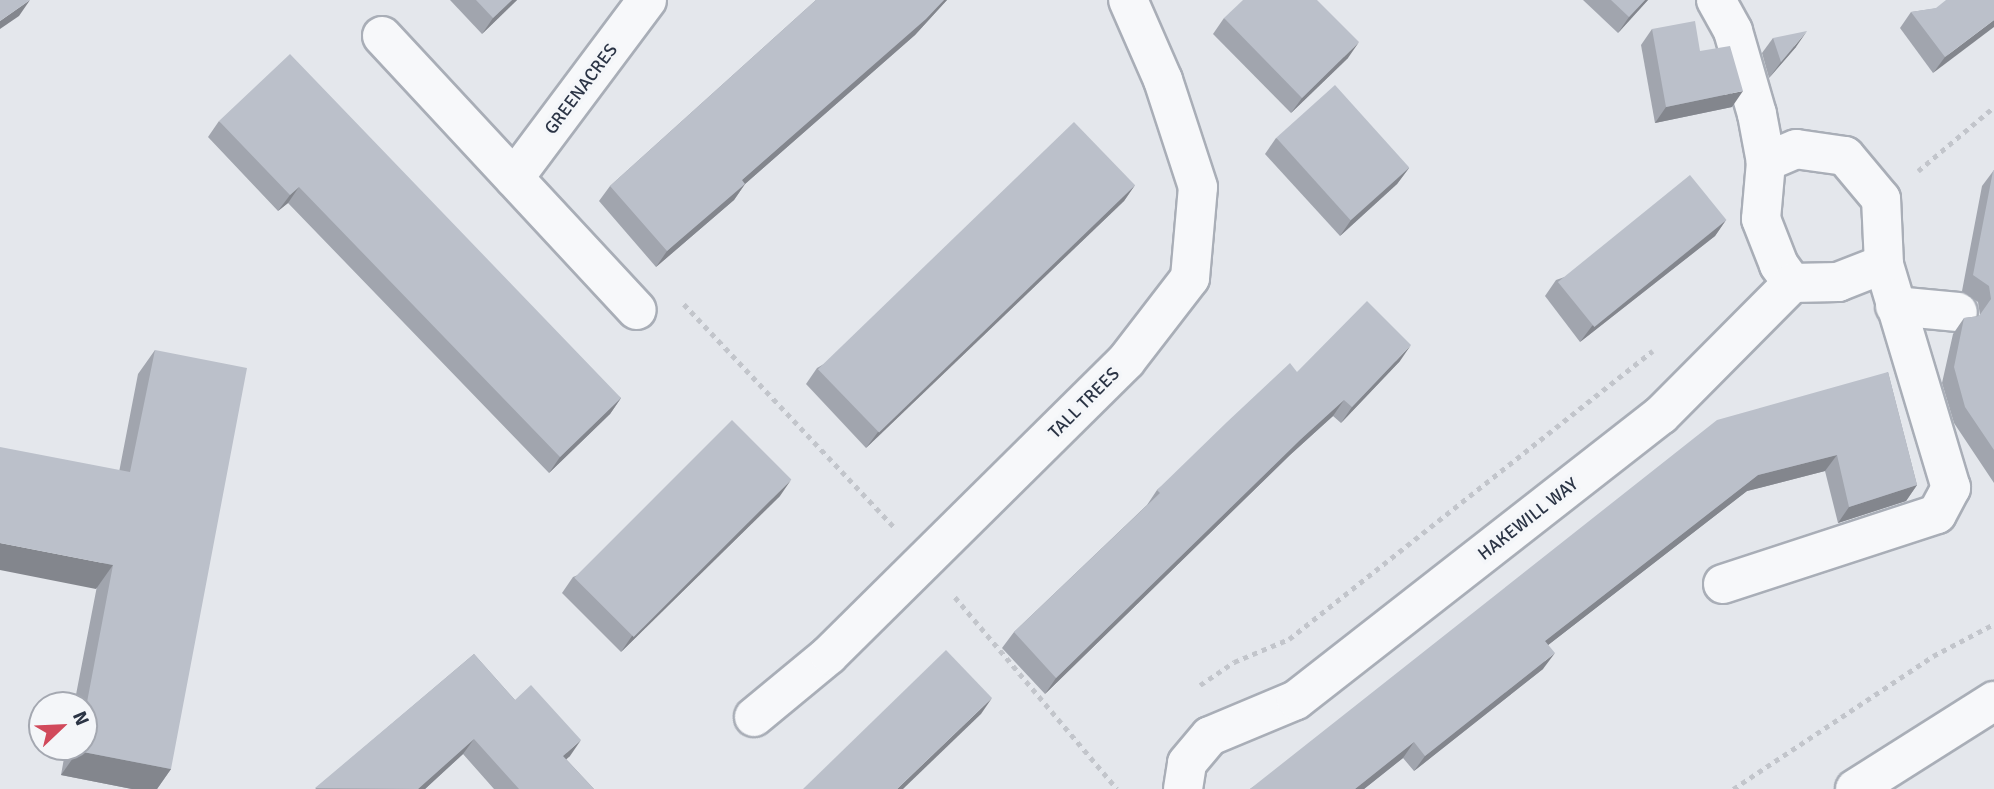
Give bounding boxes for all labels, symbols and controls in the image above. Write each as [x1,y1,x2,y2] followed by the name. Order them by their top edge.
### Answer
[540,40,622,138] street label: GREENACRES
[1044,363,1124,443] street label: TALL TREES
[1474,473,1582,565] street label: HAKEWILL WAY
[28,691,98,761] north arrow
[67,708,94,729] text: N

